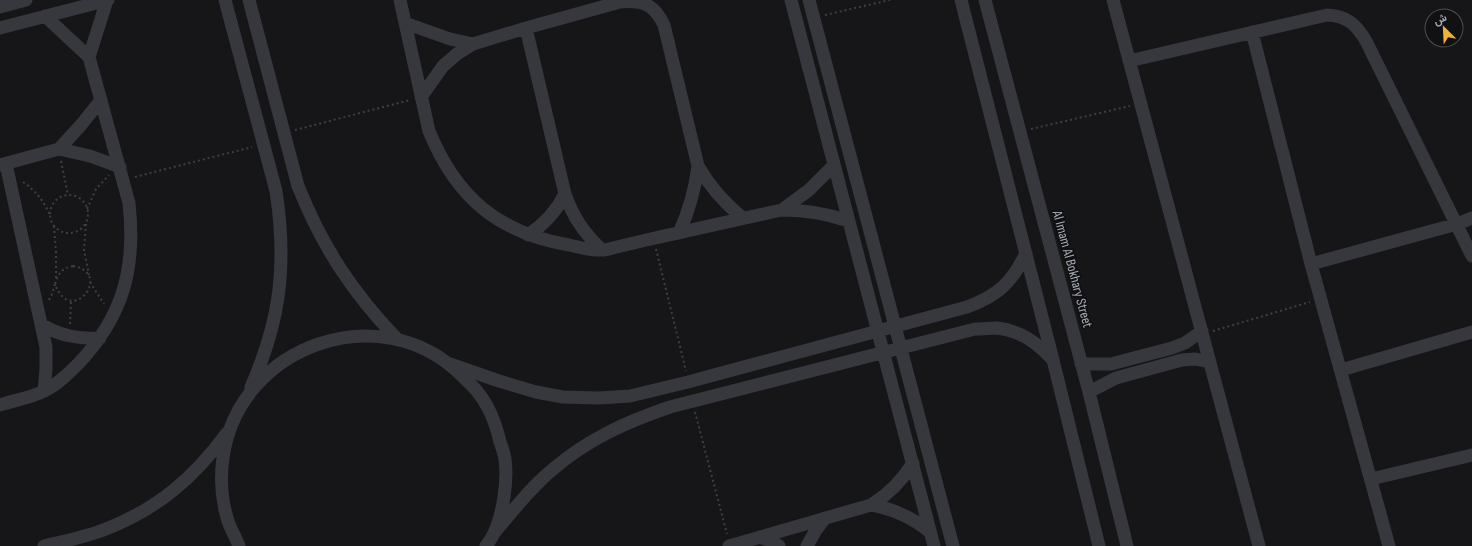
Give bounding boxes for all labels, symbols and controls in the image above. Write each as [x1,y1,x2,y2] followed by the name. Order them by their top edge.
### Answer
[1424,8,1464,48] north arrow
[1431,11,1449,28] text: ش
[1048,208,1096,330] street label: Al Imam Al Bokhary Street

